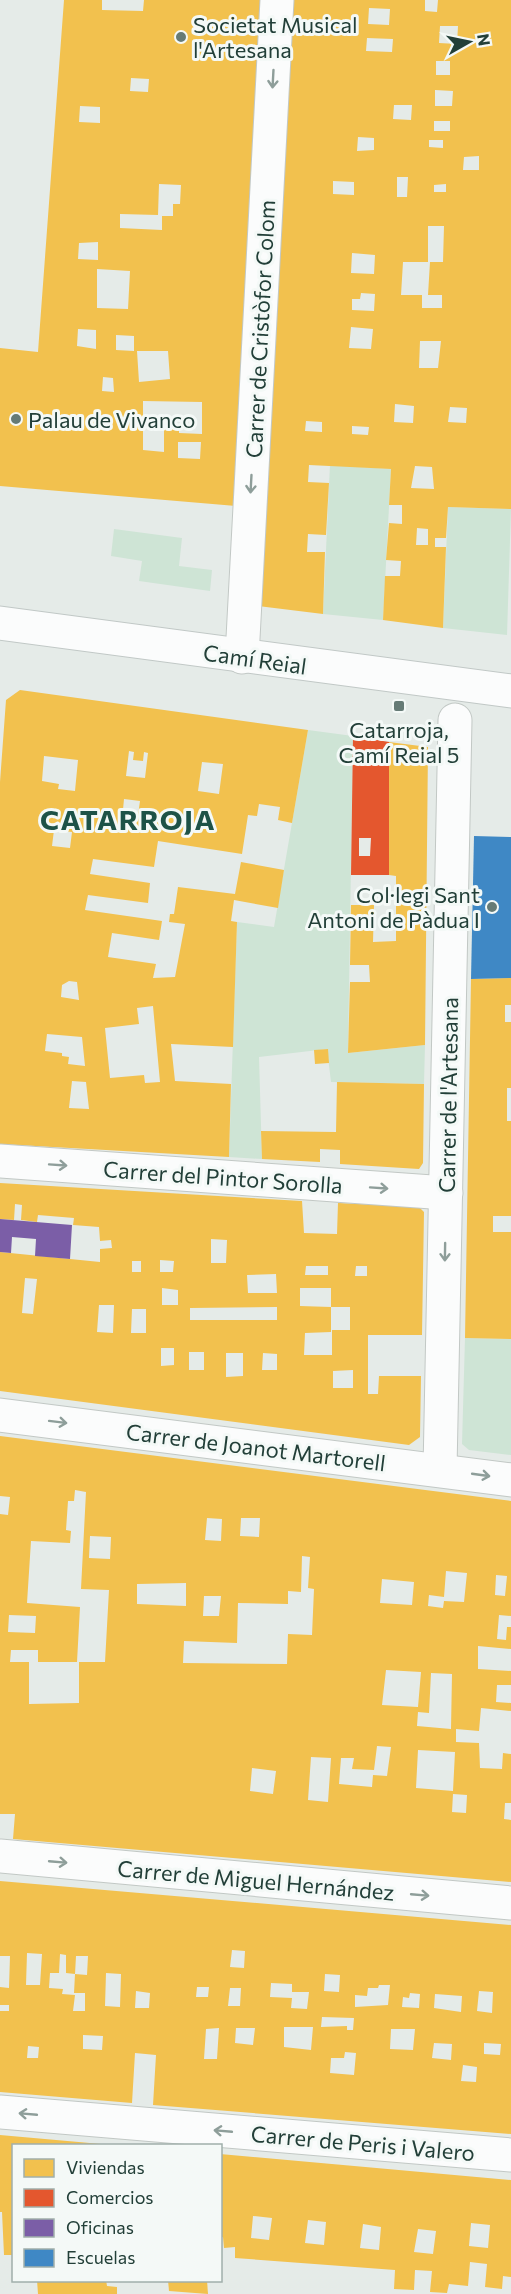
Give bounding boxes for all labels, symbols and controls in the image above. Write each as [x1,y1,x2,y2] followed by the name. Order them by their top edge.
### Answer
[193,11,358,63] place label: Societat Musical l'Artesana
[439,12,499,72] north arrow
[174,30,188,44] marker: Societat Musical l'Artesana
[474,32,495,47] text: N
[268,69,279,89] one-way arrow
[240,199,280,459] street label: Carrer de Cristòfor Colom
[28,406,195,433] place label: Palau de Vivanco
[9,412,23,426] marker: Palau de Vivanco
[246,473,257,493] one-way arrow
[202,638,308,680] street label: Camí Reial
[392,699,406,713] marker: Catarroja, Camí Reial 5
[339,716,459,768] place label: Catarroja, Camí Reial 5
[40,802,216,836] district label: CATARROJA
[307,881,480,933] place label: Col·legi Sant Antoni de Pàdua I
[485,900,499,914] marker: Col·legi Sant Antoni de Pàdua I
[433,997,463,1193] street label: Carrer de l'Artesana
[102,1155,344,1199] street label: Carrer del Pintor Sorolla
[48,1160,68,1171] one-way arrow
[368,1183,388,1194] one-way arrow
[439,1241,451,1261] one-way arrow
[48,1417,67,1428] one-way arrow
[125,1418,387,1476] street label: Carrer de Joanot Martorell
[470,1470,490,1481] one-way arrow
[116,1854,396,1906] street label: Carrer de Miguel Hernández
[48,1856,68,1867] one-way arrow
[409,1890,429,1901] one-way arrow
[19,2109,39,2120] one-way arrow
[250,2120,476,2166] street label: Carrer de Peris i Valero
[213,2125,233,2136] one-way arrow
[12,2144,222,2282] legend
[66,2156,145,2178] text: Viviendas
[66,2186,153,2208] text: Comercios
[66,2216,134,2238] text: Oficinas
[66,2246,135,2268] text: Escuelas

